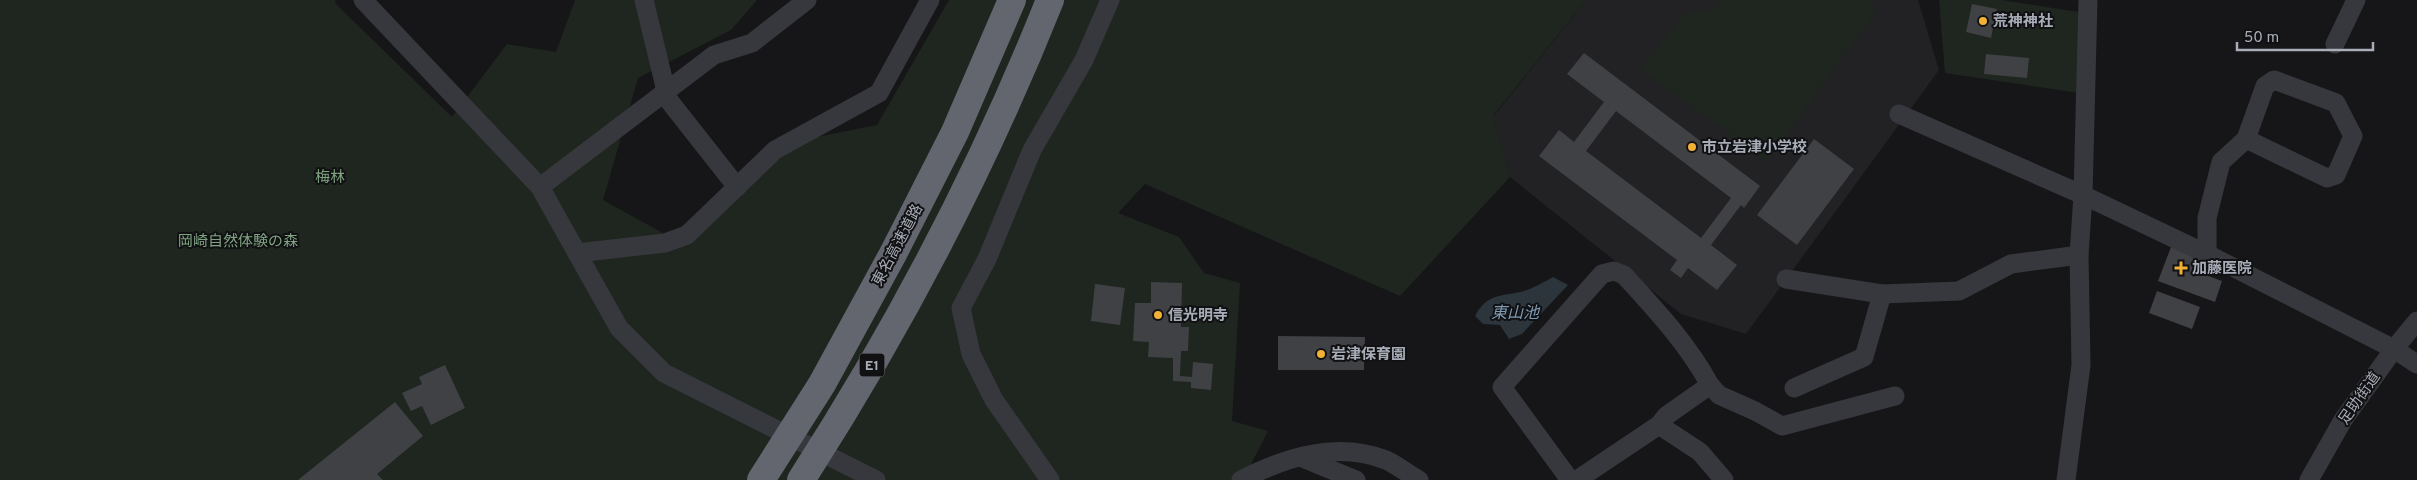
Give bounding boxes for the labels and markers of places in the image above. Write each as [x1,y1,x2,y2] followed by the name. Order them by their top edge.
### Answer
[1993,12,2053,32] place label: 荒神神社
[1977,15,1989,27] marker: 荒神神社
[1702,139,1807,158] place label: 市立岩津小学校
[1686,141,1698,153] marker: 市立岩津小学校
[2192,260,2252,279] place label: 加藤医院
[2174,261,2188,275] marker: 加藤医院
[1168,307,1228,326] place label: 信光明寺
[1152,309,1164,321] marker: 信光明寺
[1331,346,1406,365] place label: 岩津保育園
[1315,348,1327,360] marker: 岩津保育園

